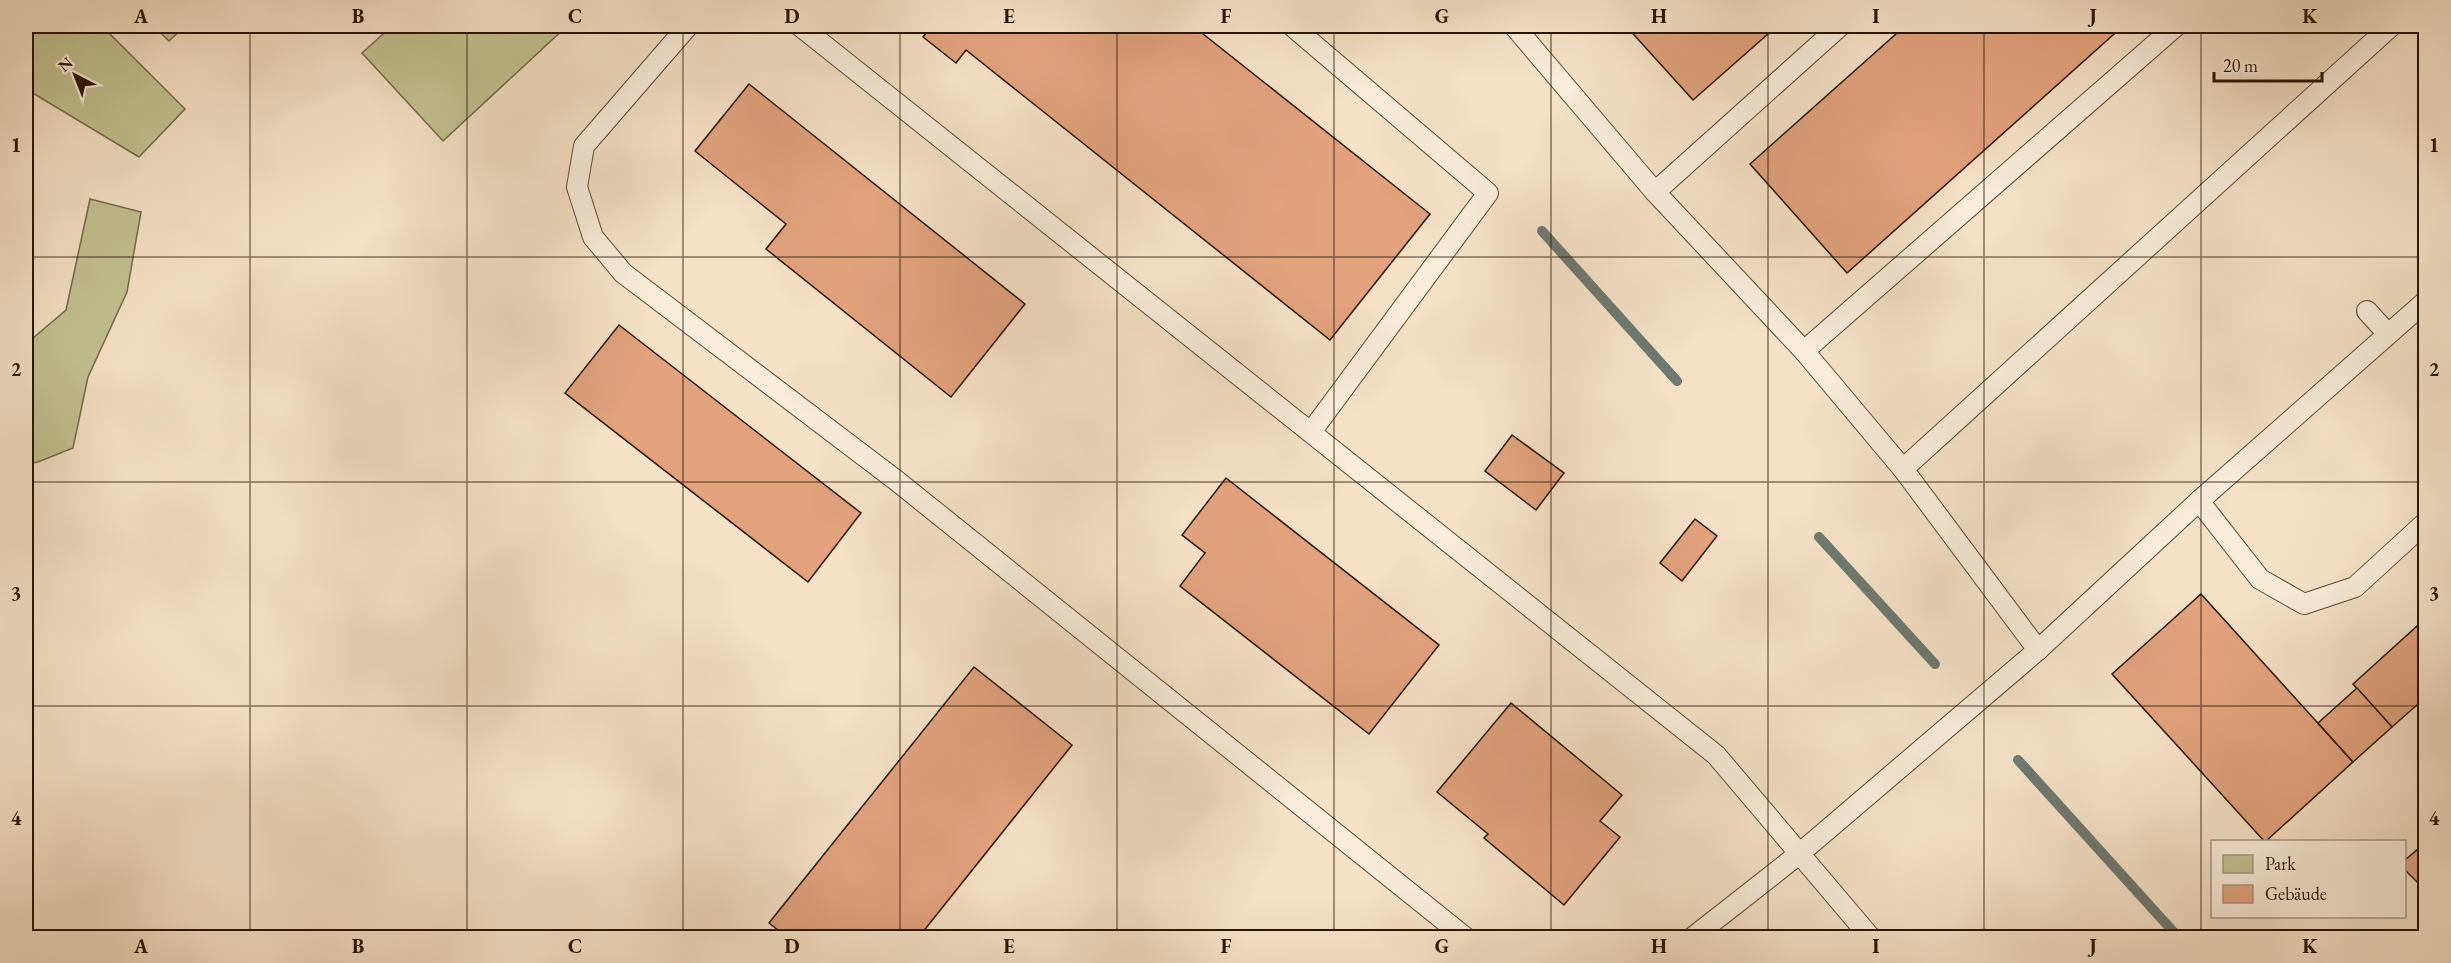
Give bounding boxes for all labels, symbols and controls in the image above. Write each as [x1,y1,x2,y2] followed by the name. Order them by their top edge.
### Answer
[133,3,149,29] text: A
[352,3,364,29] text: B
[568,3,582,29] text: C
[784,3,800,29] text: D
[1003,3,1015,29] text: E
[1221,3,1232,29] text: F
[1435,3,1449,29] text: G
[1651,3,1667,29] text: H
[1872,3,1880,29] text: I
[2087,3,2097,29] text: J
[2302,3,2318,29] text: K
[45,45,105,105] north arrow
[2214,45,2322,83] scale bar
[53,52,77,76] text: N
[2223,54,2258,77] text: 20 m
[11,132,21,158] text: 1
[2429,132,2439,158] text: 1
[11,356,22,382] text: 2
[2429,356,2440,382] text: 2
[11,580,21,606] text: 3
[2429,580,2439,606] text: 3
[11,805,22,831] text: 4
[2429,805,2440,831] text: 4
[2211,840,2406,918] legend
[2265,852,2296,875] text: Park
[2265,882,2327,905] text: Gebäude
[133,933,149,959] text: A
[352,933,364,959] text: B
[568,933,582,959] text: C
[784,933,800,959] text: D
[1003,933,1015,959] text: E
[1221,933,1232,959] text: F
[1435,933,1449,959] text: G
[1651,933,1667,959] text: H
[1872,933,1880,959] text: I
[2087,933,2097,959] text: J
[2302,933,2318,959] text: K

